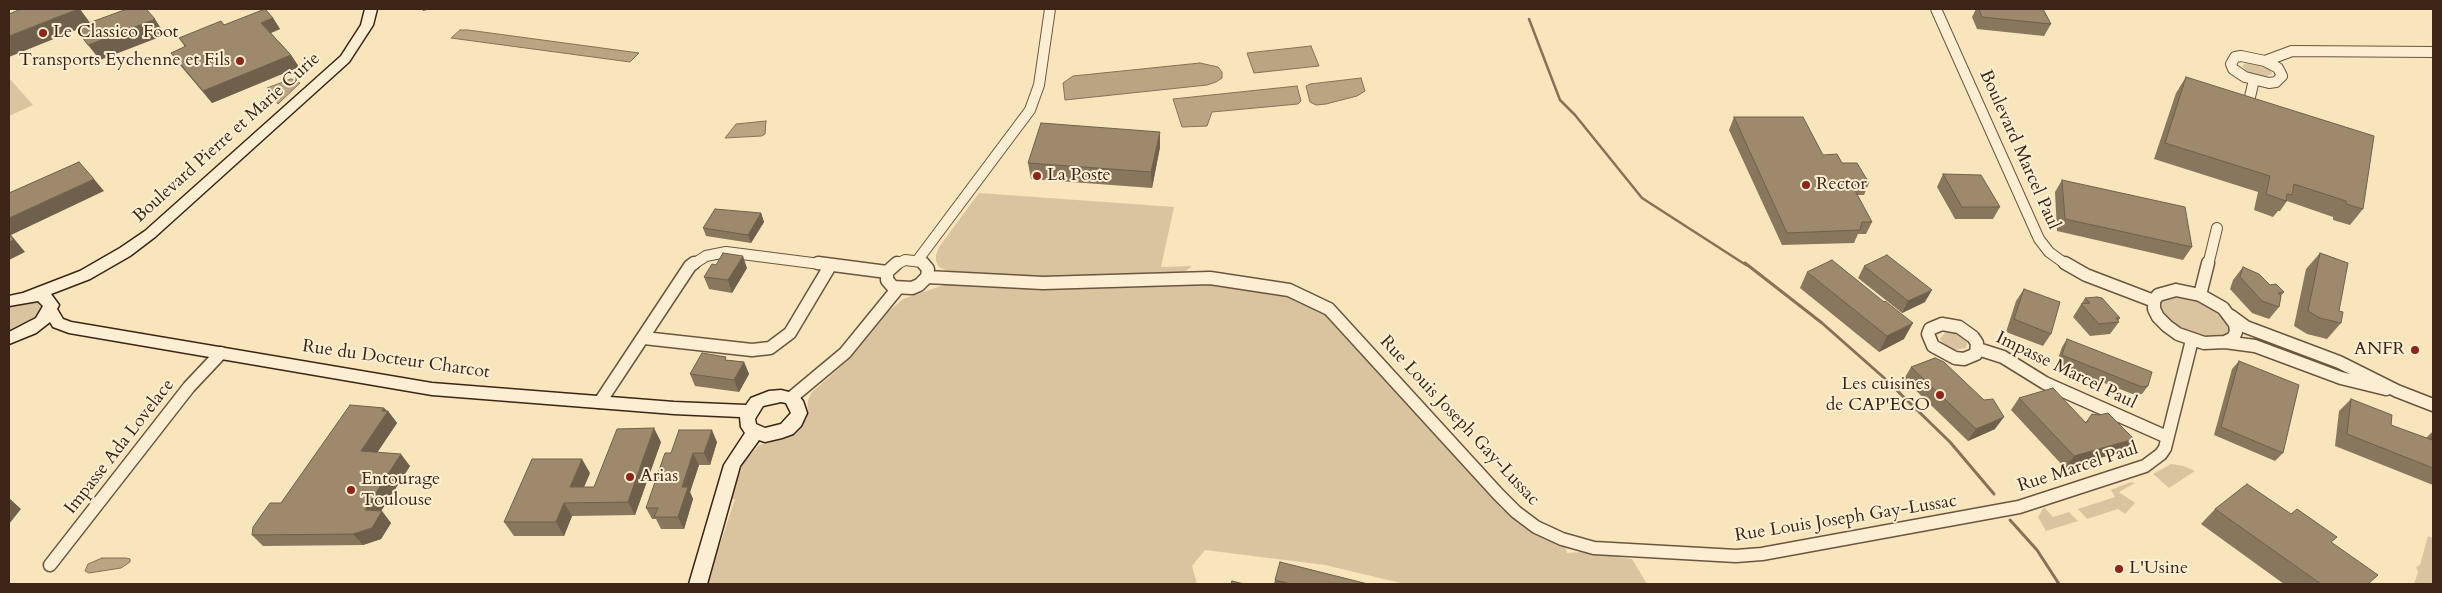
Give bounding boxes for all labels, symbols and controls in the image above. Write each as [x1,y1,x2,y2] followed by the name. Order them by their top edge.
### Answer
[53,22,178,44] place label: Le Classico Foot
[37,27,49,39] marker: Le Classico Foot
[129,48,325,228] street label: Boulevard Pierre et Marie Curie
[19,50,230,72] place label: Transports Eychenne et Fils
[234,55,246,67] marker: Transports Eychenne et Fils
[1974,67,2064,233] street label: Boulevard Marcel Paul
[1047,165,1111,187] place label: La Poste
[1031,170,1043,182] marker: La Poste
[1816,174,1867,196] place label: Rector
[1800,179,1812,191] marker: Rector
[1992,328,2140,414] street label: Impasse Marcel Paul
[1375,332,1543,510] street label: Rue Louis Joseph Gay-Lussac
[301,336,491,384] street label: Rue du Docteur Charcot
[2354,339,2405,361] place label: ANFR
[2409,344,2421,356] marker: ANFR
[1826,374,1930,416] place label: Les cuisines de CAP'ECO
[61,375,179,519] street label: Impasse Ada Lovelace
[1934,389,1946,401] marker: Les cuisines de CAP'ECO
[2015,438,2141,498] street label: Rue Marcel Paul
[640,466,678,488] place label: Arias
[361,469,440,512] place label: Entourage Toulouse
[624,471,636,483] marker: Arias
[345,484,357,496] marker: Entourage Toulouse
[1733,491,1959,547] street label: Rue Louis Joseph Gay-Lussac
[2129,558,2188,580] place label: L'Usine
[2113,563,2125,575] marker: L'Usine

